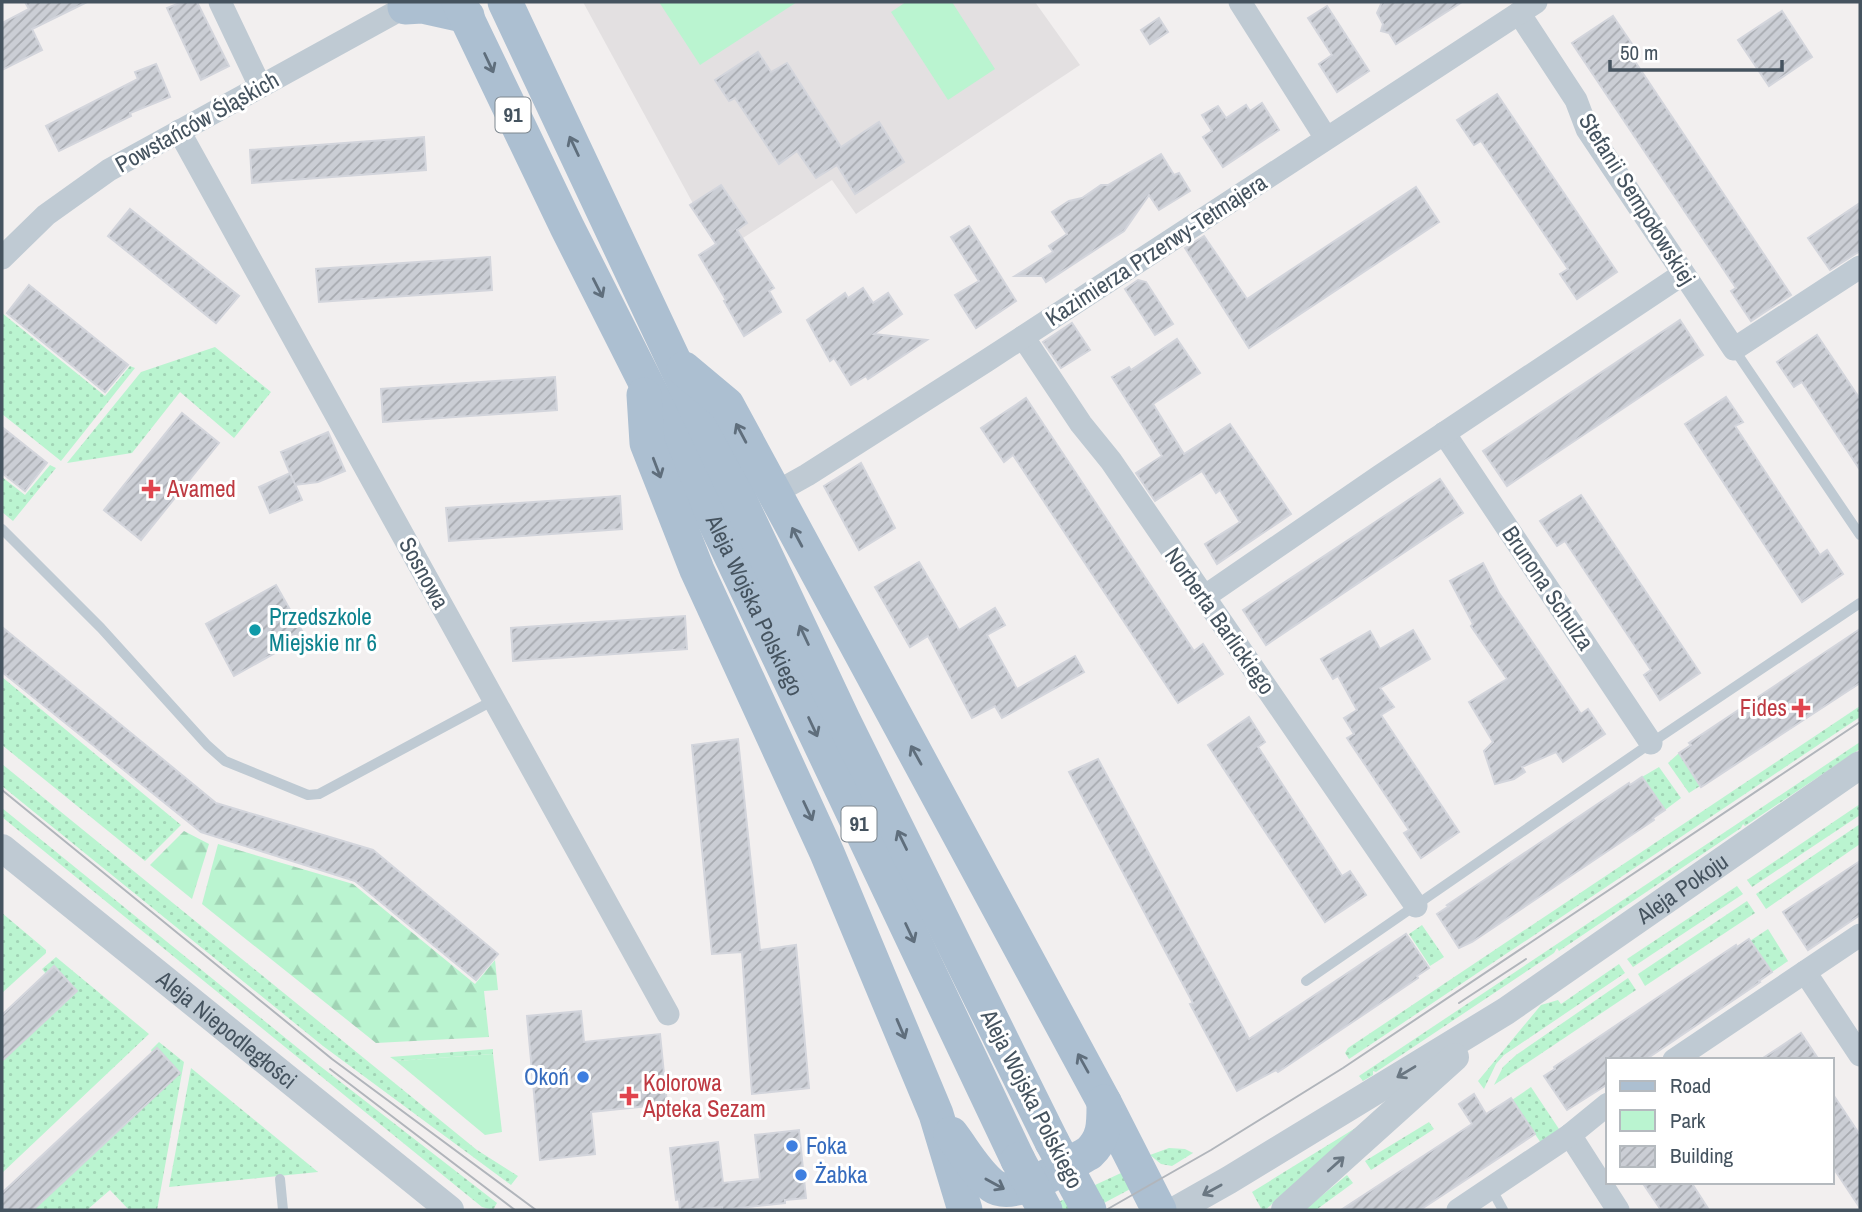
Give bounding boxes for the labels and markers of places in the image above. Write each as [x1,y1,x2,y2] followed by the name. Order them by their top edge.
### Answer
[166,473,236,504] place label: Avamed
[141,479,161,499] marker: Avamed
[269,601,377,658] place label: Przedszkole Miejskie nr 6
[247,622,263,638] marker: Przedszkole Miejskie nr 6
[1740,692,1787,723] place label: Fides
[1793,700,1809,716] marker: Fides
[524,1061,569,1092] place label: Okoń
[642,1067,766,1124] place label: Kolorowa Apteka Sezam
[575,1069,591,1085] marker: Okoń
[621,1088,637,1104] marker: Kolorowa Apteka Sezam
[806,1130,848,1161] place label: Foka
[784,1138,800,1154] marker: Foka
[815,1159,868,1190] place label: Żabka
[793,1167,809,1183] marker: Żabka

